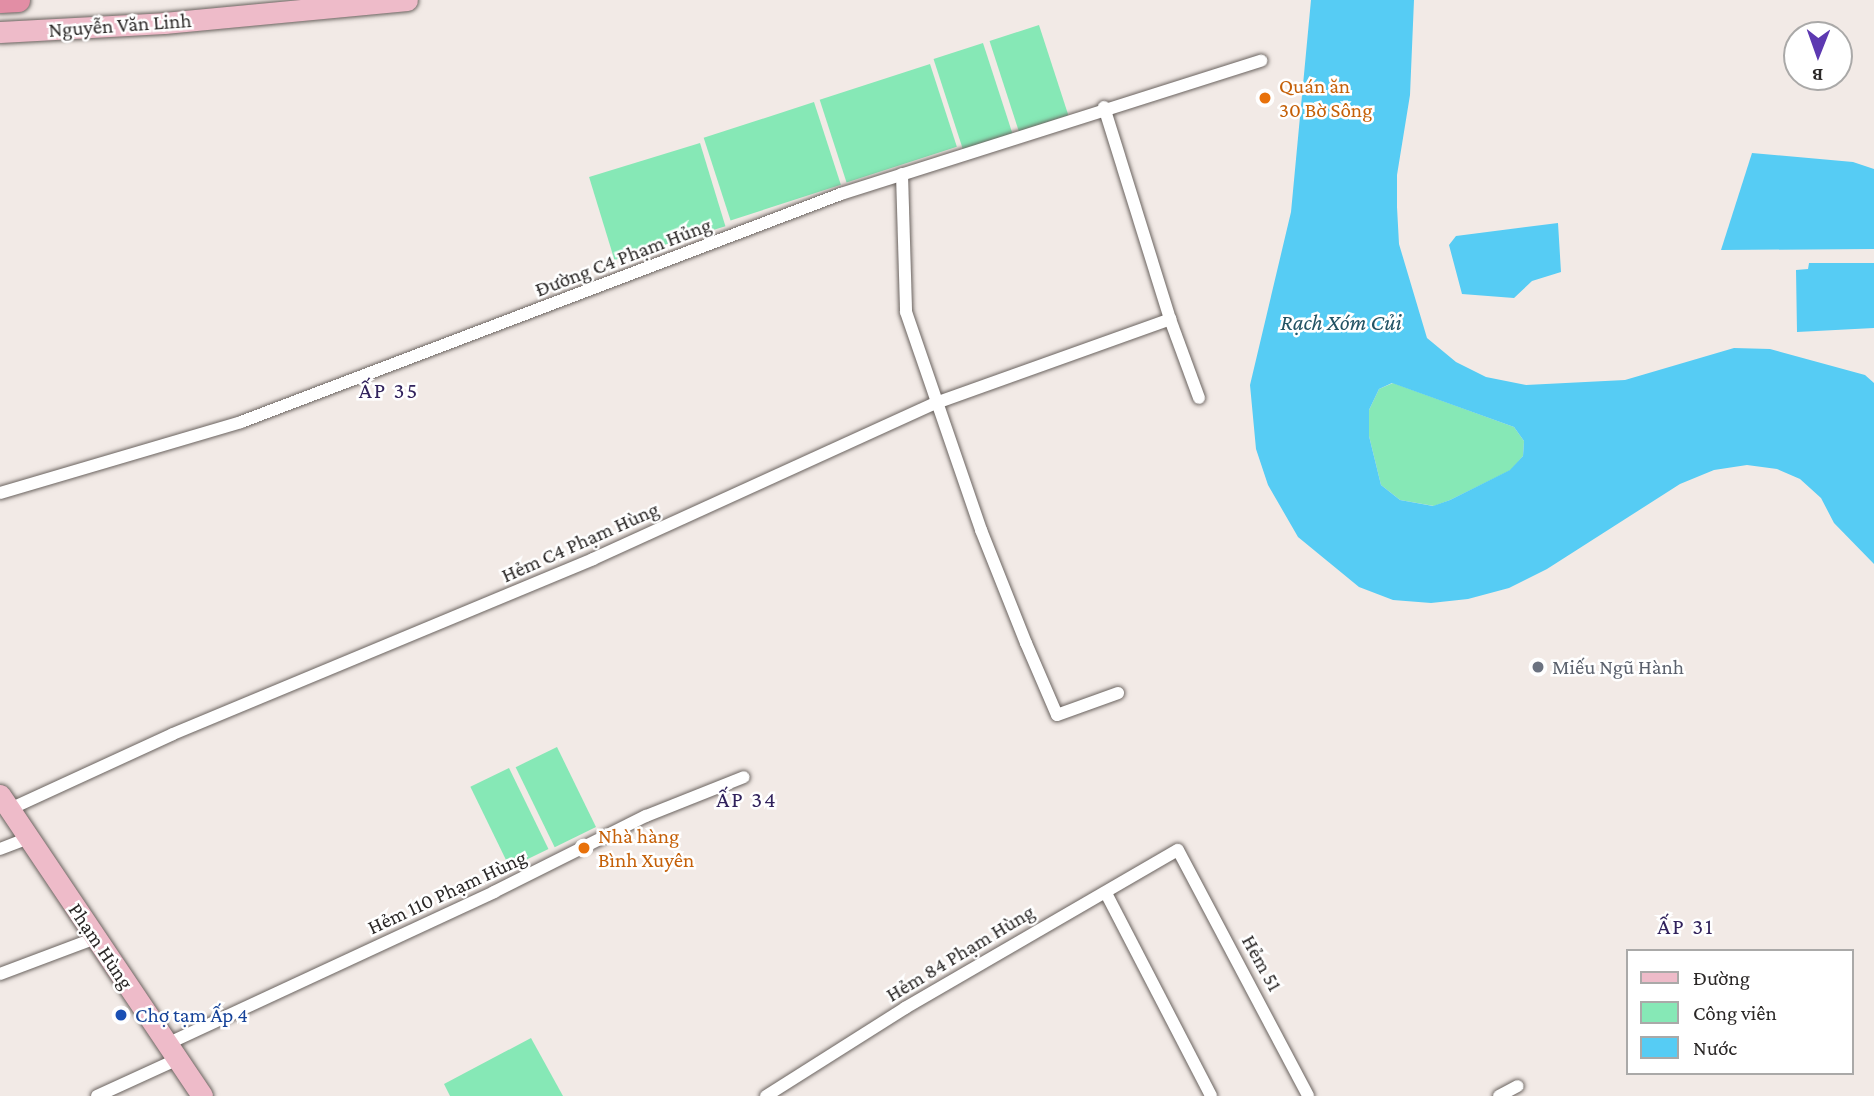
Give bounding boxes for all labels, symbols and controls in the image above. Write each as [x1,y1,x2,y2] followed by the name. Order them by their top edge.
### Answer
[48,7,192,43] street label: Nguyễn Văn Linh
[1783,21,1853,91] north arrow
[1812,65,1823,86] text: B
[1279,73,1372,123] place label: Quán ăn 30 Bờ Sông
[1257,90,1273,106] marker: Quán ăn 30 Bờ Sông
[531,212,715,302] street label: Đường C4 Phạm Hủng
[1280,308,1402,336] water label: Rạch Xóm Củi
[359,376,419,404] district label: ẤP 35
[497,496,663,588] street label: Hẻm C4 Phạm Hùng
[1552,654,1684,680] place label: Miếu Ngũ Hành
[1530,659,1546,675] marker: Miếu Ngũ Hành
[717,785,777,813] district label: ẤP 34
[598,823,694,873] place label: Nhà hàng Bình Xuyên
[576,840,592,856] marker: Nhà hàng Bình Xuyên
[364,844,530,940] street label: Hẻm 110 Phạm Hùng
[63,898,139,994] street label: Phạm Hùng
[881,899,1039,1007] street label: Hẻm 84 Phạm Hùng
[1658,912,1714,940] district label: ẤP 31
[1236,930,1288,996] street label: Hẻm 51
[1626,949,1853,1075] legend
[1693,966,1750,990] text: Đường
[1693,1001,1777,1025] text: Công viên
[135,1002,248,1028] place label: Chợ tạm Ấp 4
[113,1007,129,1023] marker: Chợ tạm Ấp 4
[1693,1036,1737,1060] text: Nước

